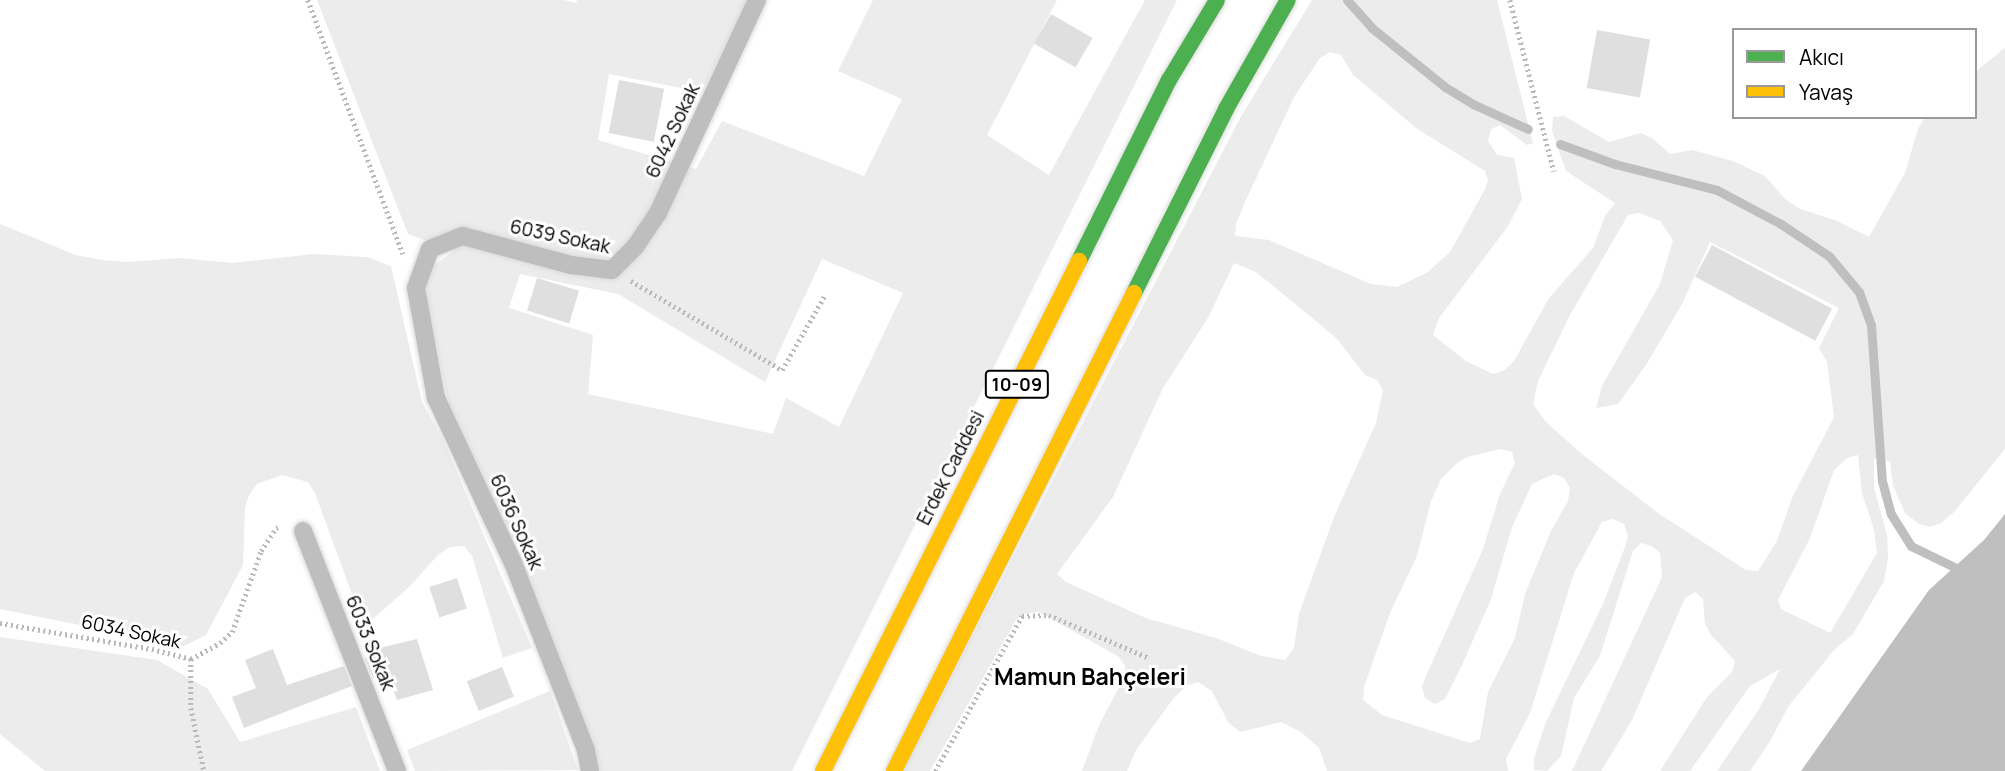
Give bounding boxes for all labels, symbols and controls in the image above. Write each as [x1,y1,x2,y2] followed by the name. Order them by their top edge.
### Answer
[1732,28,1977,119] legend
[1799,43,1844,71] text: Akıcı
[1799,78,1853,106] text: Yavaş
[641,80,705,182] street label: 6042 Sokak
[508,215,612,259] street label: 6039 Sokak
[984,370,1050,398] road number: 10-09
[912,407,990,529] street label: Erdek Caddesi
[485,471,547,573] street label: 6036 Sokak
[341,592,399,694] street label: 6033 Sokak
[79,610,183,654] street label: 6034 Sokak
[994,662,1186,690] district label: Mamun Bahçeleri

